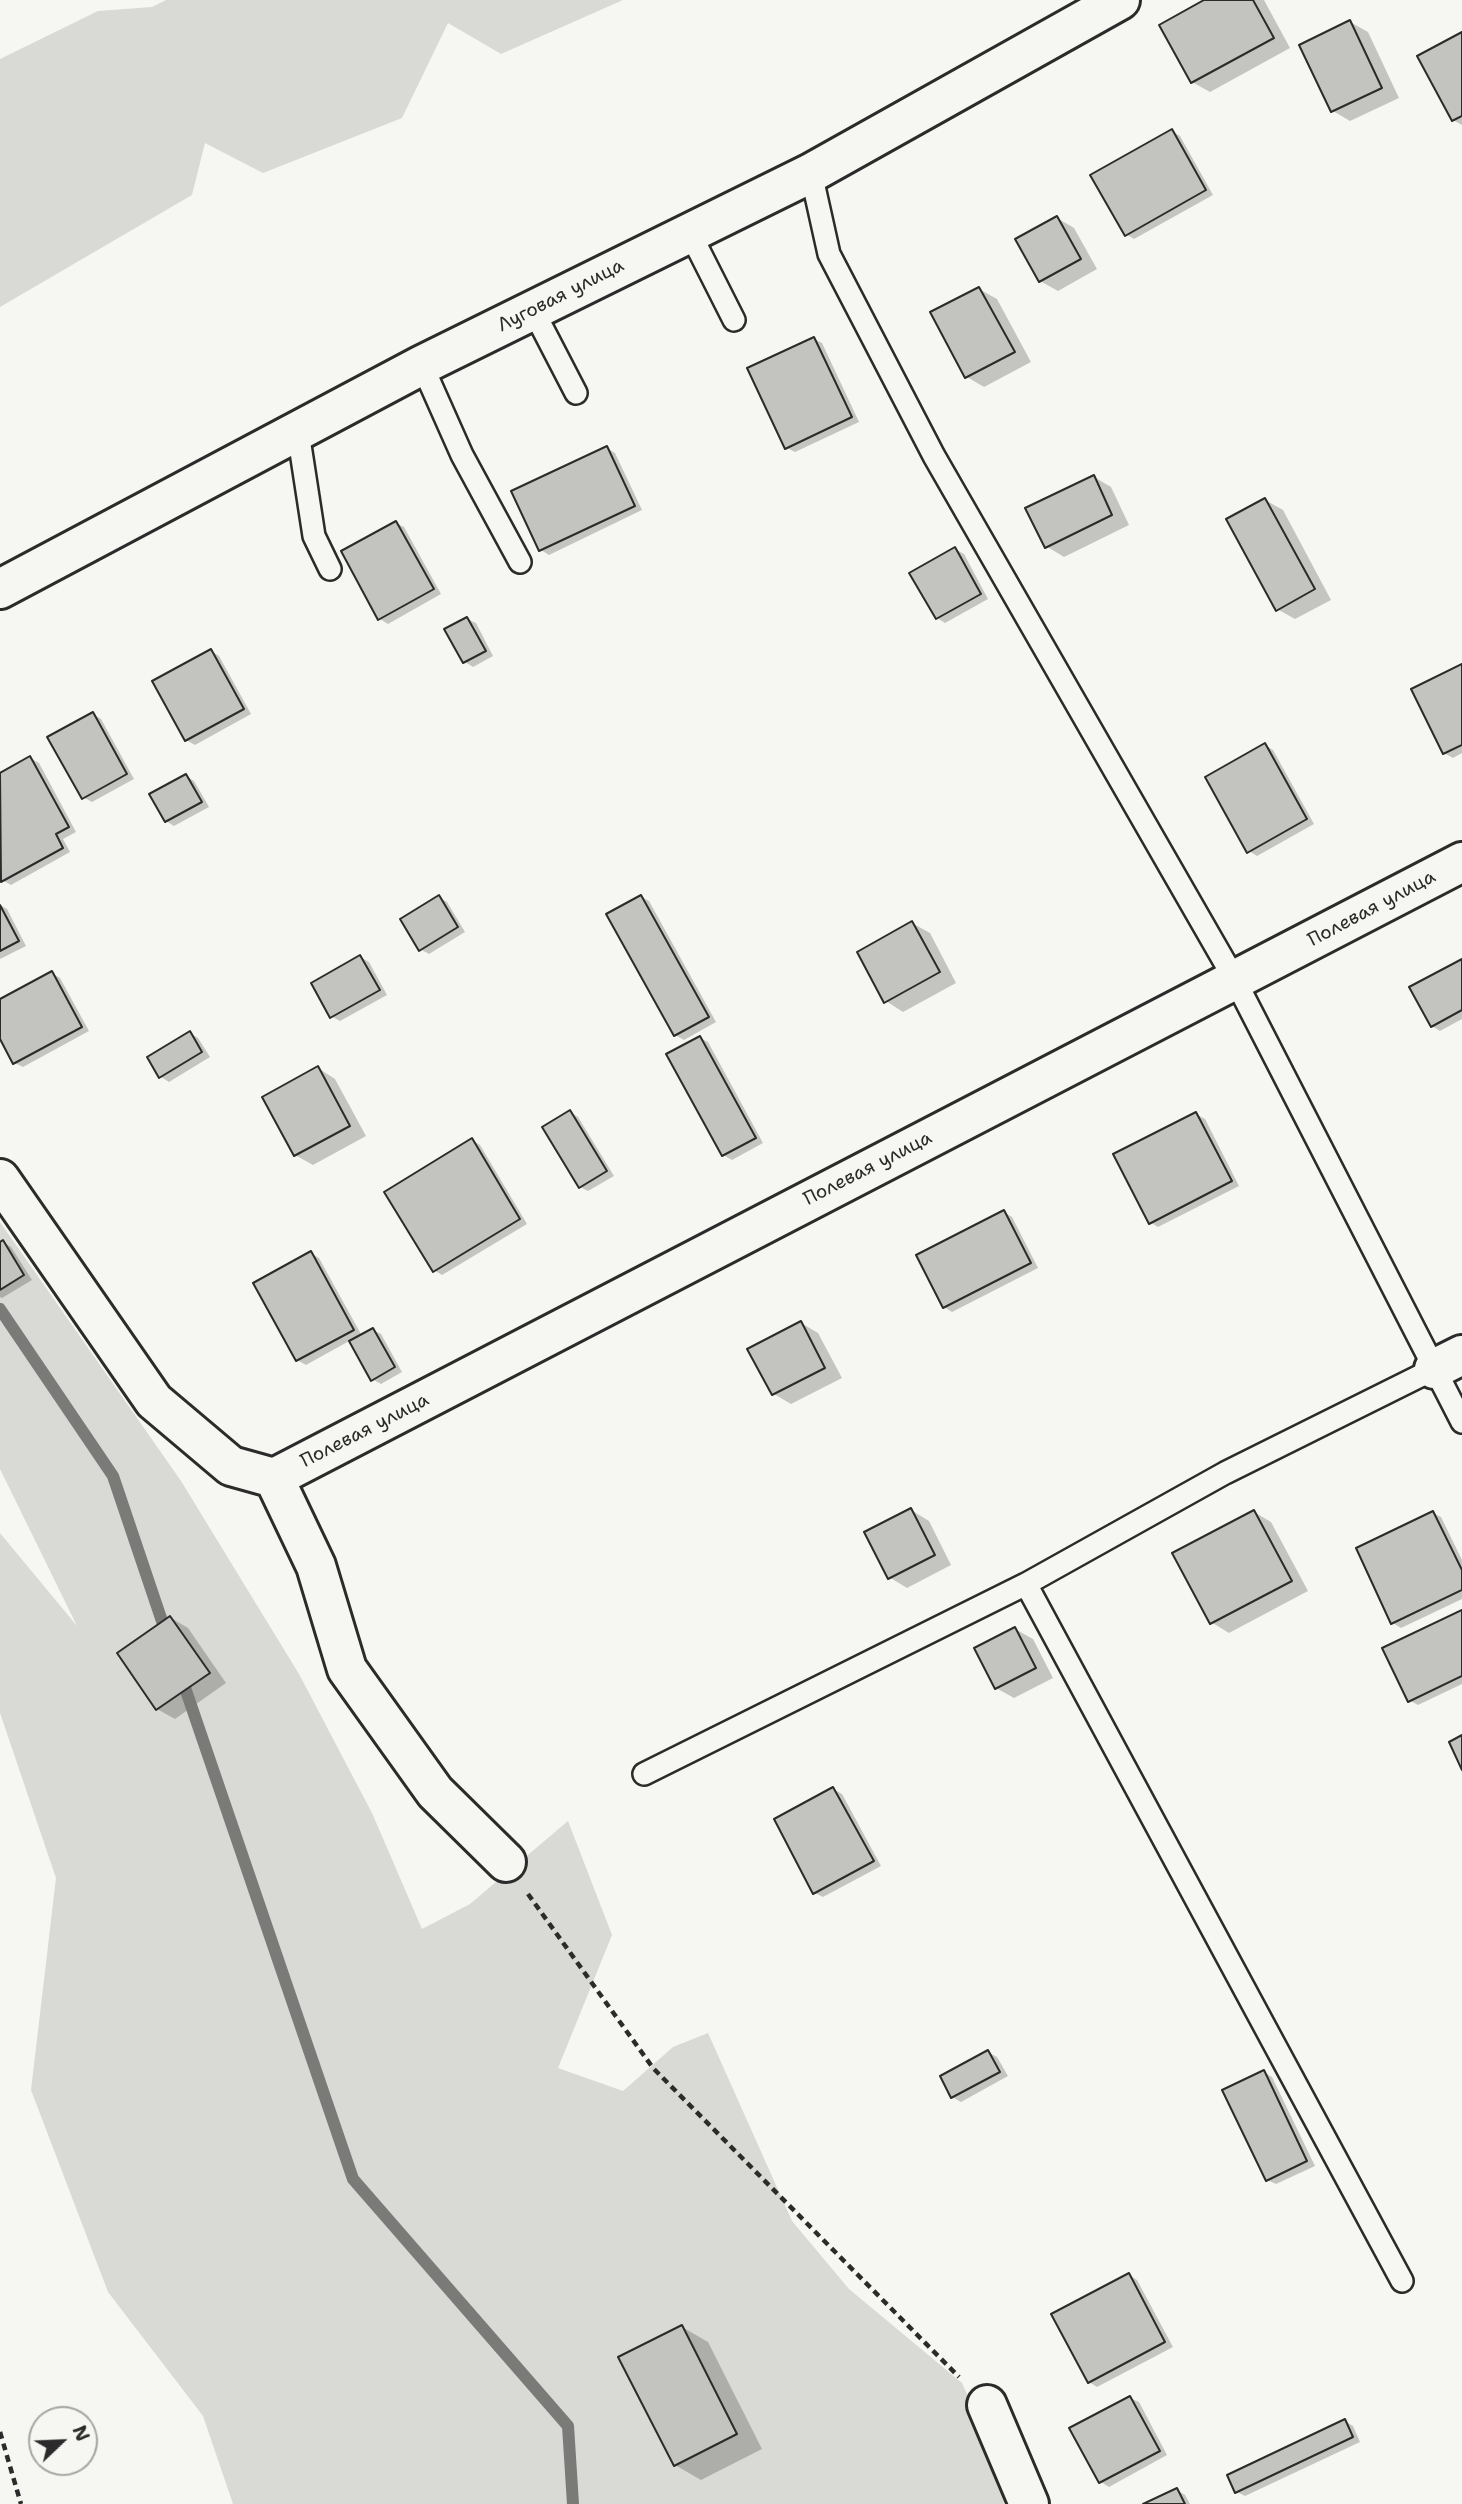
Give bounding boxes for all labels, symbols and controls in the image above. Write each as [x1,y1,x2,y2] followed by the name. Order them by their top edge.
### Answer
[494,254,628,338] street label: Луговая улица
[1304,866,1440,952] street label: Полевая улица
[800,1127,936,1211] street label: Полевая улица
[297,1389,433,1473] street label: Полевая улица
[28,2406,98,2476] north arrow
[67,2422,95,2445] text: N

